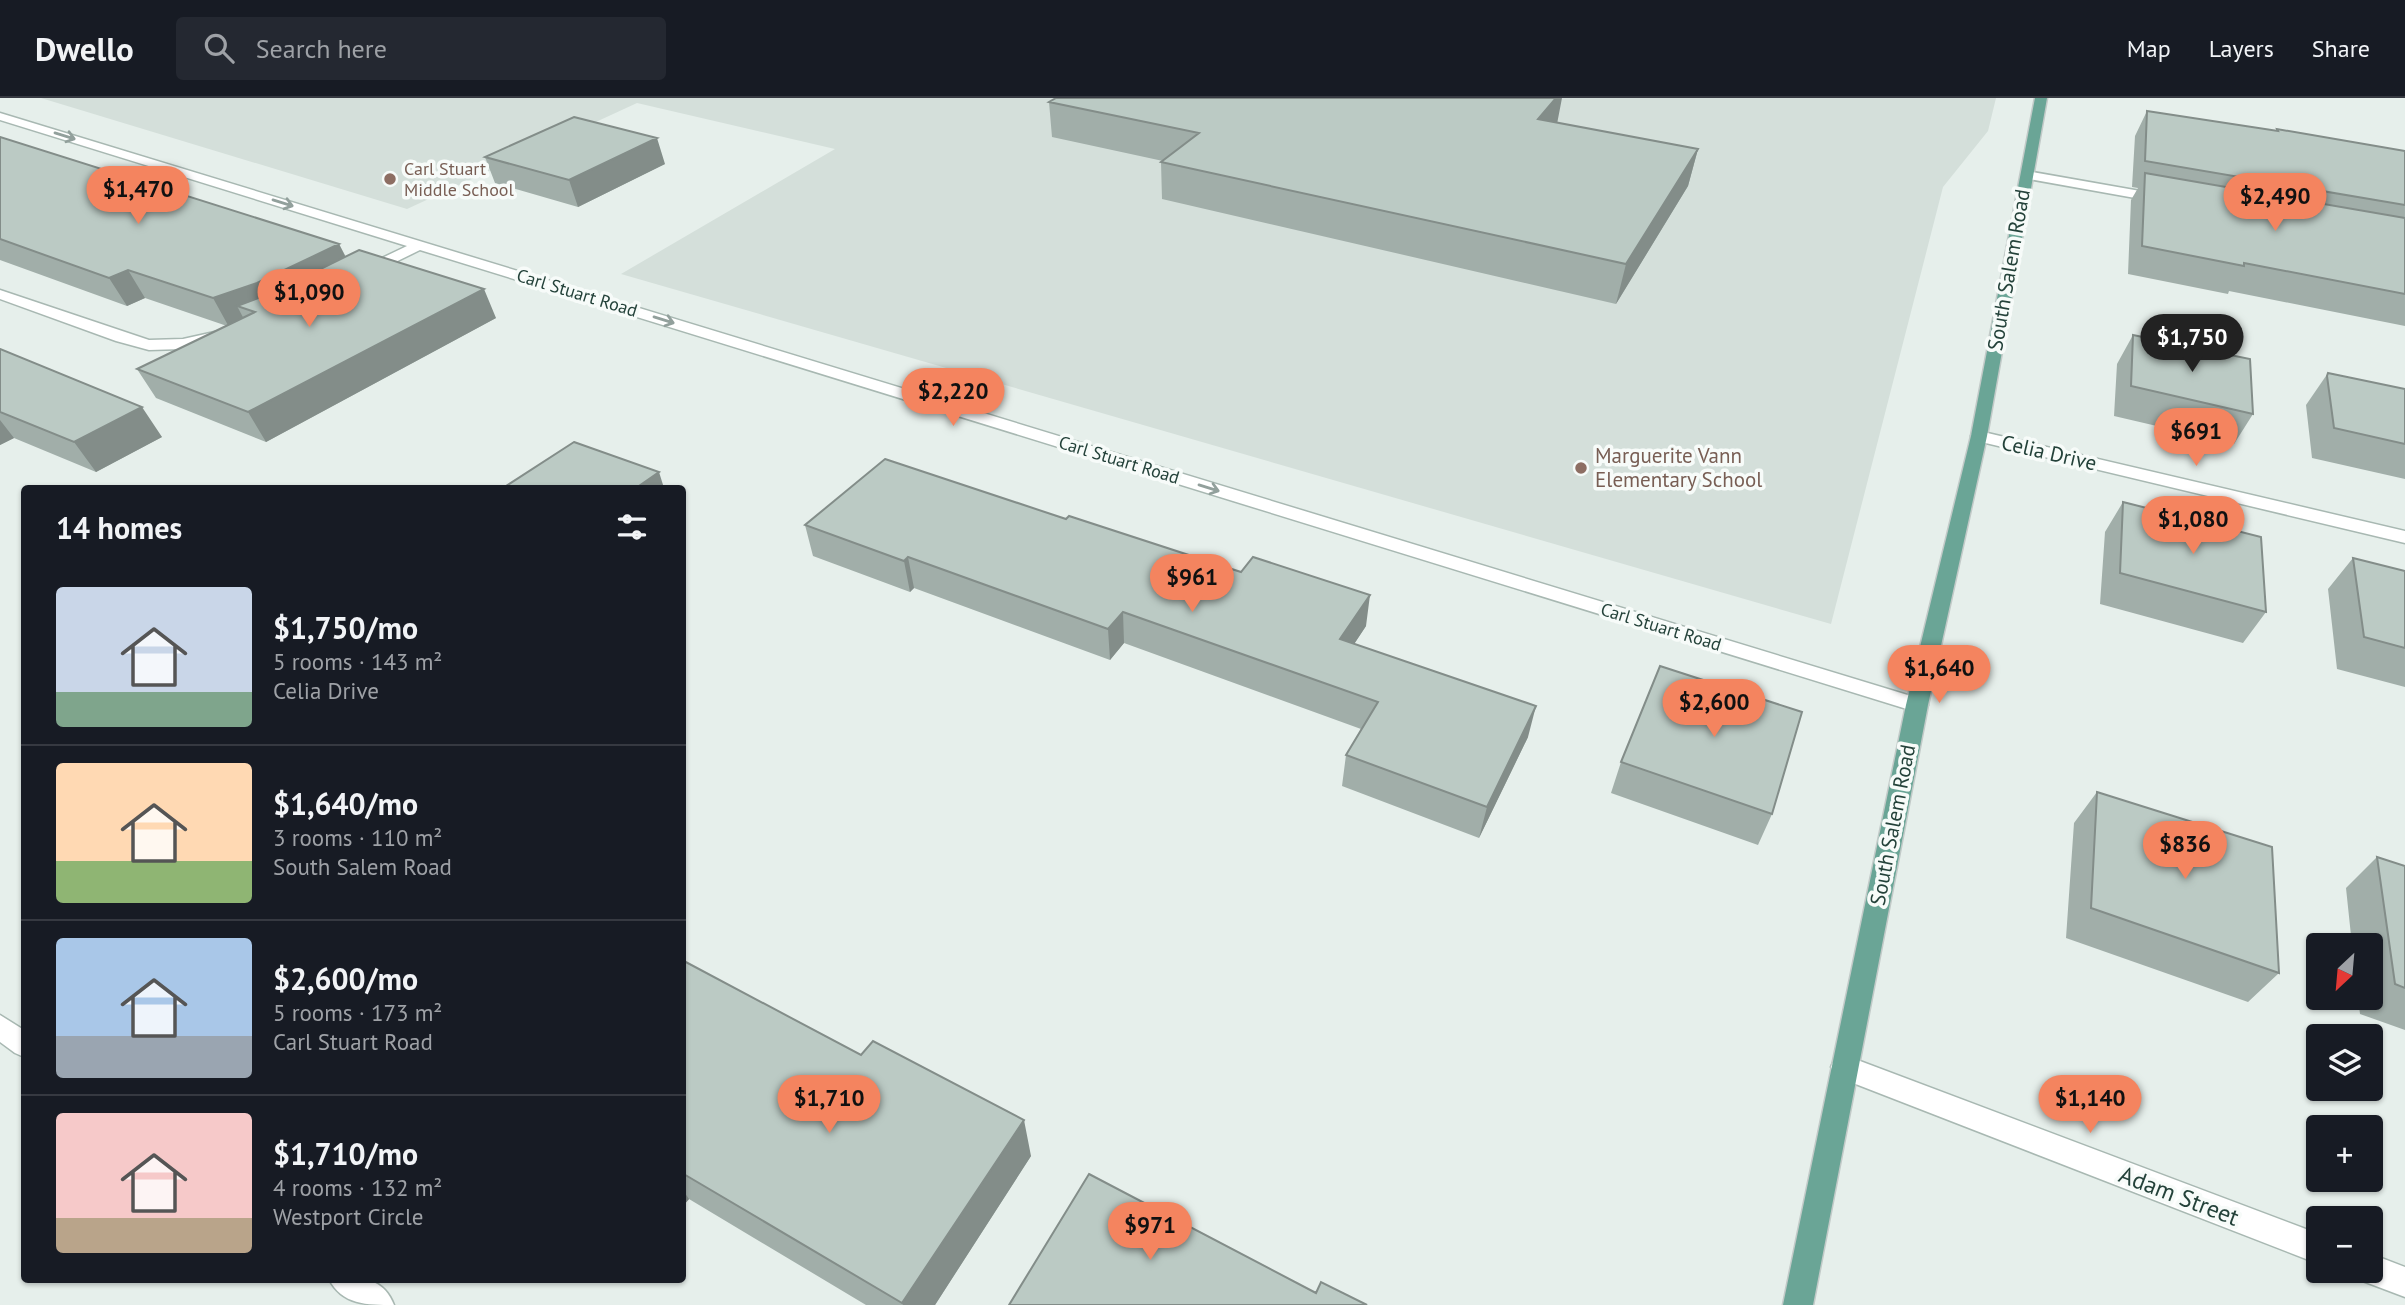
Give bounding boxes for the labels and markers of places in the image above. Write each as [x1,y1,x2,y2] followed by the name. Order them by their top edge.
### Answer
[404,157,514,201] place label: Carl Stuart Middle School
[81,166,195,226] pin: $1,470
[382,171,398,187] marker: Carl Stuart Middle School
[2218,174,2332,233] pin: $2,490
[252,270,366,329] pin: $1,090
[2135,314,2249,374] pin: $1,750
[896,368,1010,428] pin: $2,220
[2155,408,2237,468] pin: $691
[1595,442,1762,493] place label: Marguerite Vann Elementary School
[1573,460,1589,476] marker: Marguerite Vann Elementary School
[2136,496,2250,556] pin: $1,080
[1151,554,1233,614] pin: $961
[1882,646,1996,705] pin: $1,640
[1657,680,1771,739] pin: $2,600
[2144,822,2226,881] pin: $836
[772,1076,886,1135] pin: $1,710
[2033,1076,2147,1135] pin: $1,140
[1109,1202,1191,1262] pin: $971

